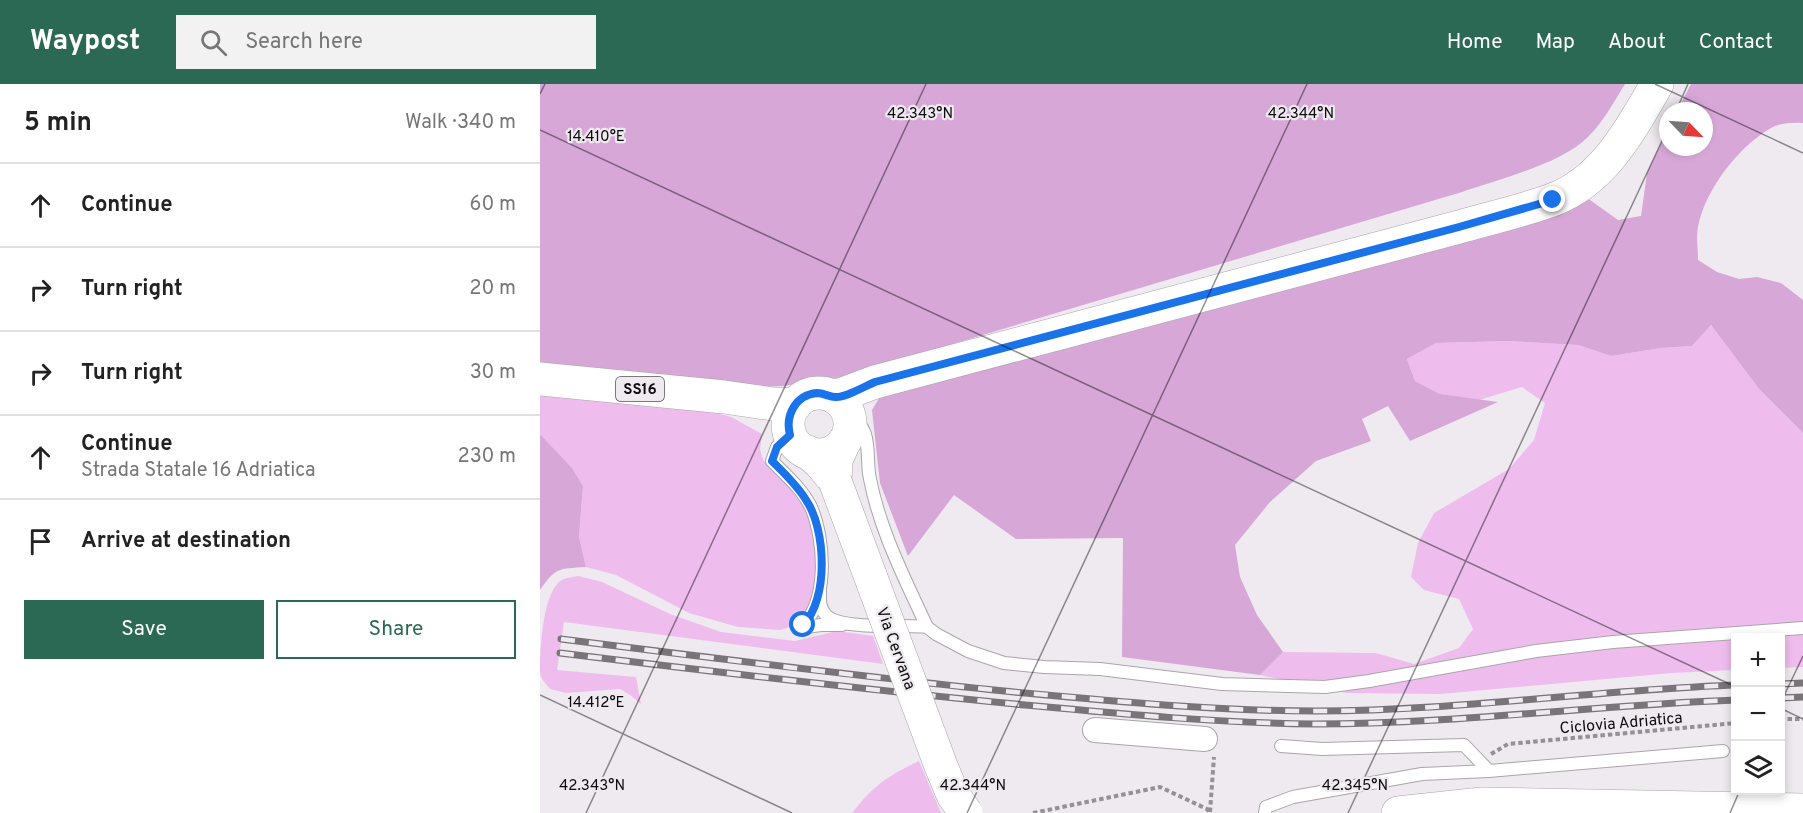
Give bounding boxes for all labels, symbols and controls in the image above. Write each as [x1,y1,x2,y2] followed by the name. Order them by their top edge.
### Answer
[176,15,596,69] search box
[30,24,140,60] text: Waypost
[197,26,230,59] icon: search
[245,29,363,56] text: Search here
[1447,29,1503,56] text: Home
[1536,29,1575,56] text: Map
[1608,29,1666,56] text: About
[1699,29,1773,56] text: Contact
[1659,102,1713,156] north arrow
[887,105,953,124] text: 42.343°N
[1268,105,1334,124] text: 42.344°N
[24,107,92,140] text: 5 min
[405,110,516,136] text: Walk · 340 m
[567,128,625,147] text: 14.410°E
[1539,186,1565,212] route end
[24,189,57,222] icon: ahead
[81,192,172,219] text: Continue
[470,192,516,218] text: 60 m
[24,273,57,306] icon: right
[81,276,183,303] text: Turn right
[469,276,516,302] text: 20 m
[24,357,57,390] icon: right
[81,360,183,387] text: Turn right
[470,360,516,386] text: 30 m
[616,377,664,401] road number: SS16
[81,431,172,458] text: Continue
[24,441,57,474] icon: ahead
[457,444,516,470] text: 230 m
[81,458,316,484] text: Strada Statale 16 Adriatica
[24,525,57,558] icon: arrive
[81,528,291,555] text: Arrive at destination
[24,600,264,659] button: Save
[276,600,516,659] button: Share
[871,605,919,693] street label: Via Cervana
[789,611,815,637] route start
[1731,633,1785,795] map controls
[1731,633,1785,687] button: +
[1731,687,1785,741] button: −
[567,694,625,713] text: 14.412°E
[1559,709,1683,739] street label: Ciclovia Adriatica
[1731,741,1785,795] button: layers
[559,777,625,796] text: 42.343°N
[940,777,1006,796] text: 42.344°N
[1322,777,1388,796] text: 42.345°N

